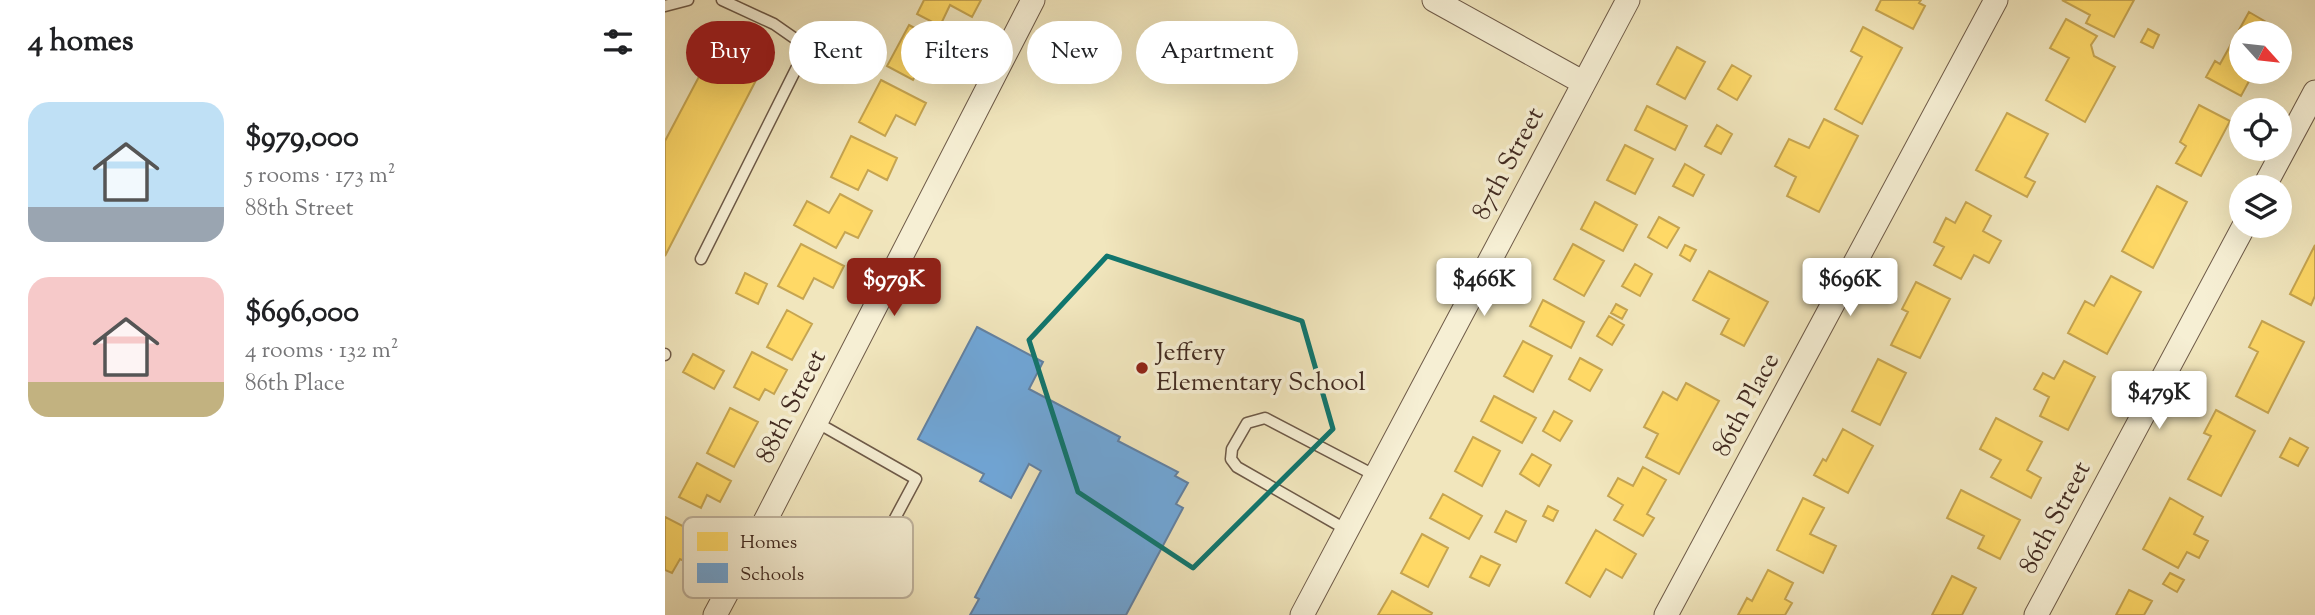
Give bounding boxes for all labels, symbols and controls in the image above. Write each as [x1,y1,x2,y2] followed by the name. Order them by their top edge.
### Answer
[28,21,134,64] text: 4 homes
[686,21,775,84] chip: Buy
[789,21,887,84] chip: Rent
[901,21,1013,84] chip: Filters
[1027,21,1122,84] chip: New
[1136,21,1298,84] chip: Apartment
[2229,21,2293,84] north arrow
[2229,21,2292,238] map controls
[599,23,637,61] icon: filters
[2229,98,2292,161] button: locate
[1464,101,1554,227] street label: 87th Street
[245,117,359,160] text: $979,000
[84,130,168,214] icon: home
[245,160,396,193] text: 5 rooms · 173 m²
[2229,175,2292,238] button: layers
[245,193,354,226] text: 88th Street
[845,258,943,318] pin: $979K
[1435,258,1533,318] pin: $466K
[1801,258,1899,318] pin: $696K
[863,264,925,297] text: $979K
[1452,264,1516,297] text: $466K
[1819,264,1881,297] text: $696K
[245,292,359,335] text: $696,000
[84,305,168,389] icon: home
[245,335,398,368] text: 4 rooms · 132 m²
[1154,335,1366,402] place label: Jeffery Elementary School
[748,344,836,470] street label: 88th Street
[1704,346,1790,464] street label: 86th Place
[1134,360,1150,376] marker: Jeffery Elementary School
[245,368,345,401] text: 86th Place
[2110,372,2208,431] pin: $479K
[2128,377,2190,410] text: $479K
[2011,455,2101,581] street label: 86th Street
[683,517,913,598] legend
[740,530,797,557] text: Homes
[740,562,804,589] text: Schools

